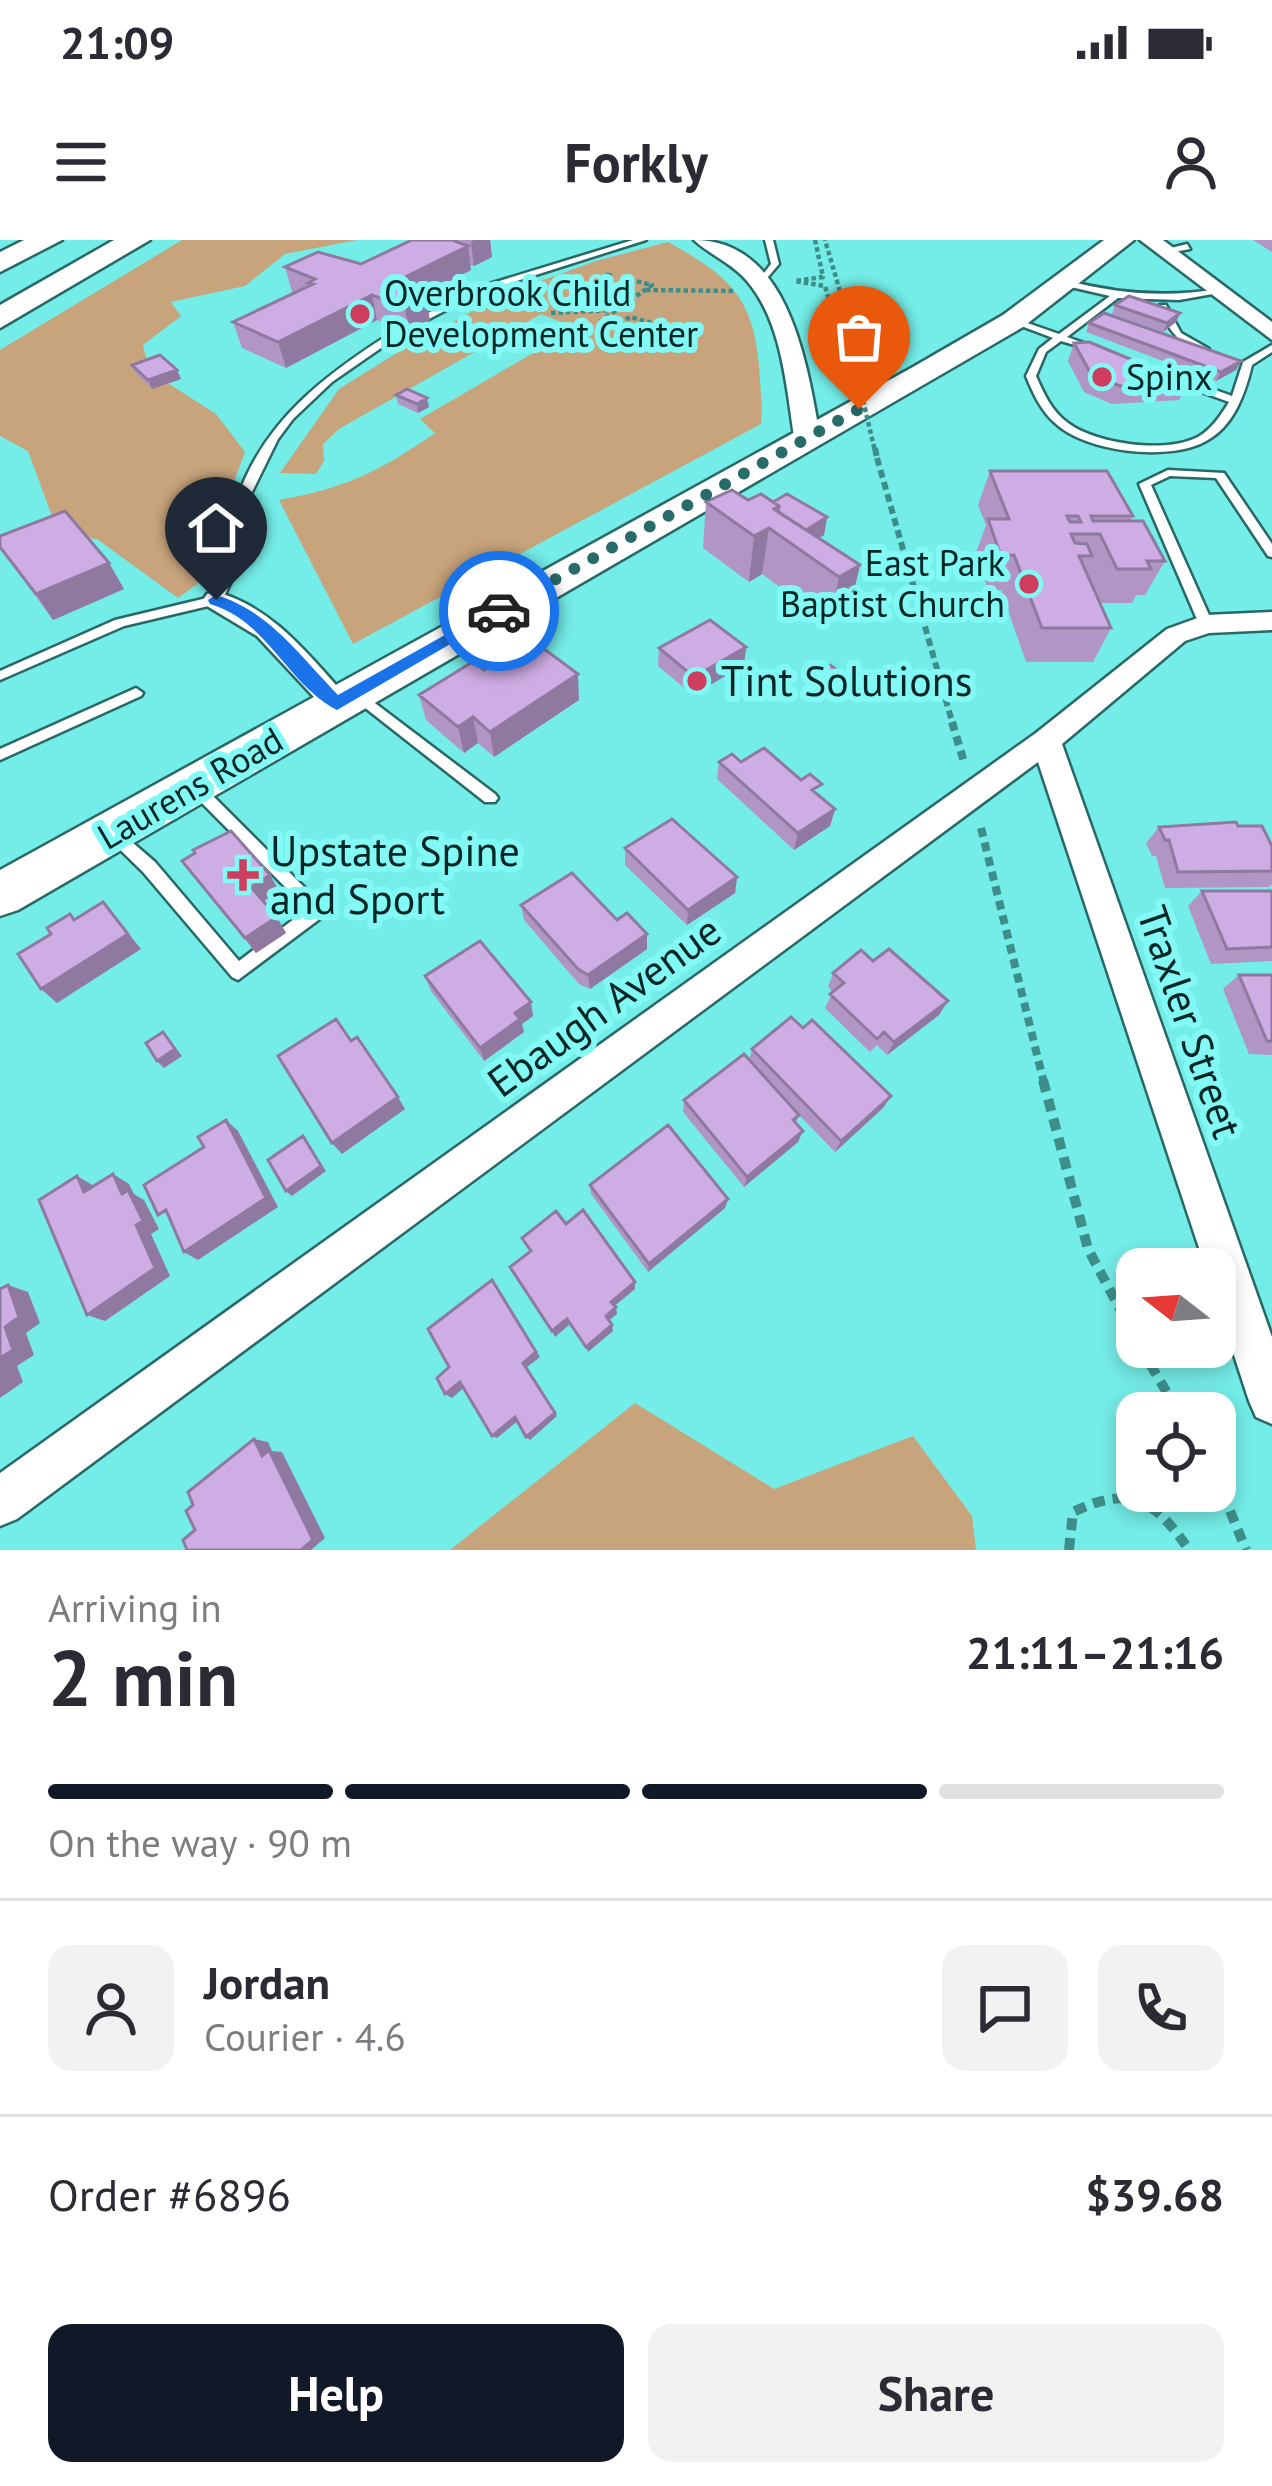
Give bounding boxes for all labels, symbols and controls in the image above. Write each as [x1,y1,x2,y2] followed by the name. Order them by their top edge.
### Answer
[60,13,174,71] text: 21:09
[564,127,708,197] text: Forkly
[48,129,114,195] icon: menu
[1158,129,1224,195] icon: person
[384,269,698,357] place label: Overbrook Child Development Center
[808,286,910,409] pin
[347,301,373,327] marker: Overbrook Child Development Center
[826,304,892,370] icon: bag
[1126,353,1212,400] place label: Spinx
[1089,364,1115,390] marker: Spinx
[165,477,267,600] pin
[183,495,249,561] icon: home
[780,539,1005,627] place label: East Park Baptist Church
[439,551,559,671] courier
[1016,571,1042,597] marker: East Park Baptist Church
[466,578,532,644] icon: car
[721,653,972,708] place label: Tint Solutions
[684,668,710,694] marker: Tint Solutions
[89,716,291,860] street label: Laurens Road
[270,823,520,926] place label: Upstate Spine and Sport
[227,859,259,891] marker: Upstate Spine and Sport
[1125,898,1256,1145] street label: Traxler Street
[476,902,731,1109] street label: Ebaugh Avenue
[1116,1248,1236,1368] north arrow
[1116,1248,1236,1512] map controls
[1116,1392,1236,1512] button: locate
[48,1582,222,1633] text: Arriving in
[966,1623,1224,1681] text: 21:11–21:16
[48,1627,238,1728] text: 2 min
[48,1817,352,1868] text: On the way · 90 m
[48,1945,174,2071] button: person
[942,1945,1068,2071] button: chat
[1098,1945,1224,2071] button: phone
[204,1953,330,2011] text: Jordan
[204,2011,406,2062] text: Courier · 4.6
[48,2165,291,2223] text: Order #6896
[1085,2165,1224,2223] text: $39.68
[48,2324,624,2462] button: Help
[648,2324,1224,2462] button: Share

